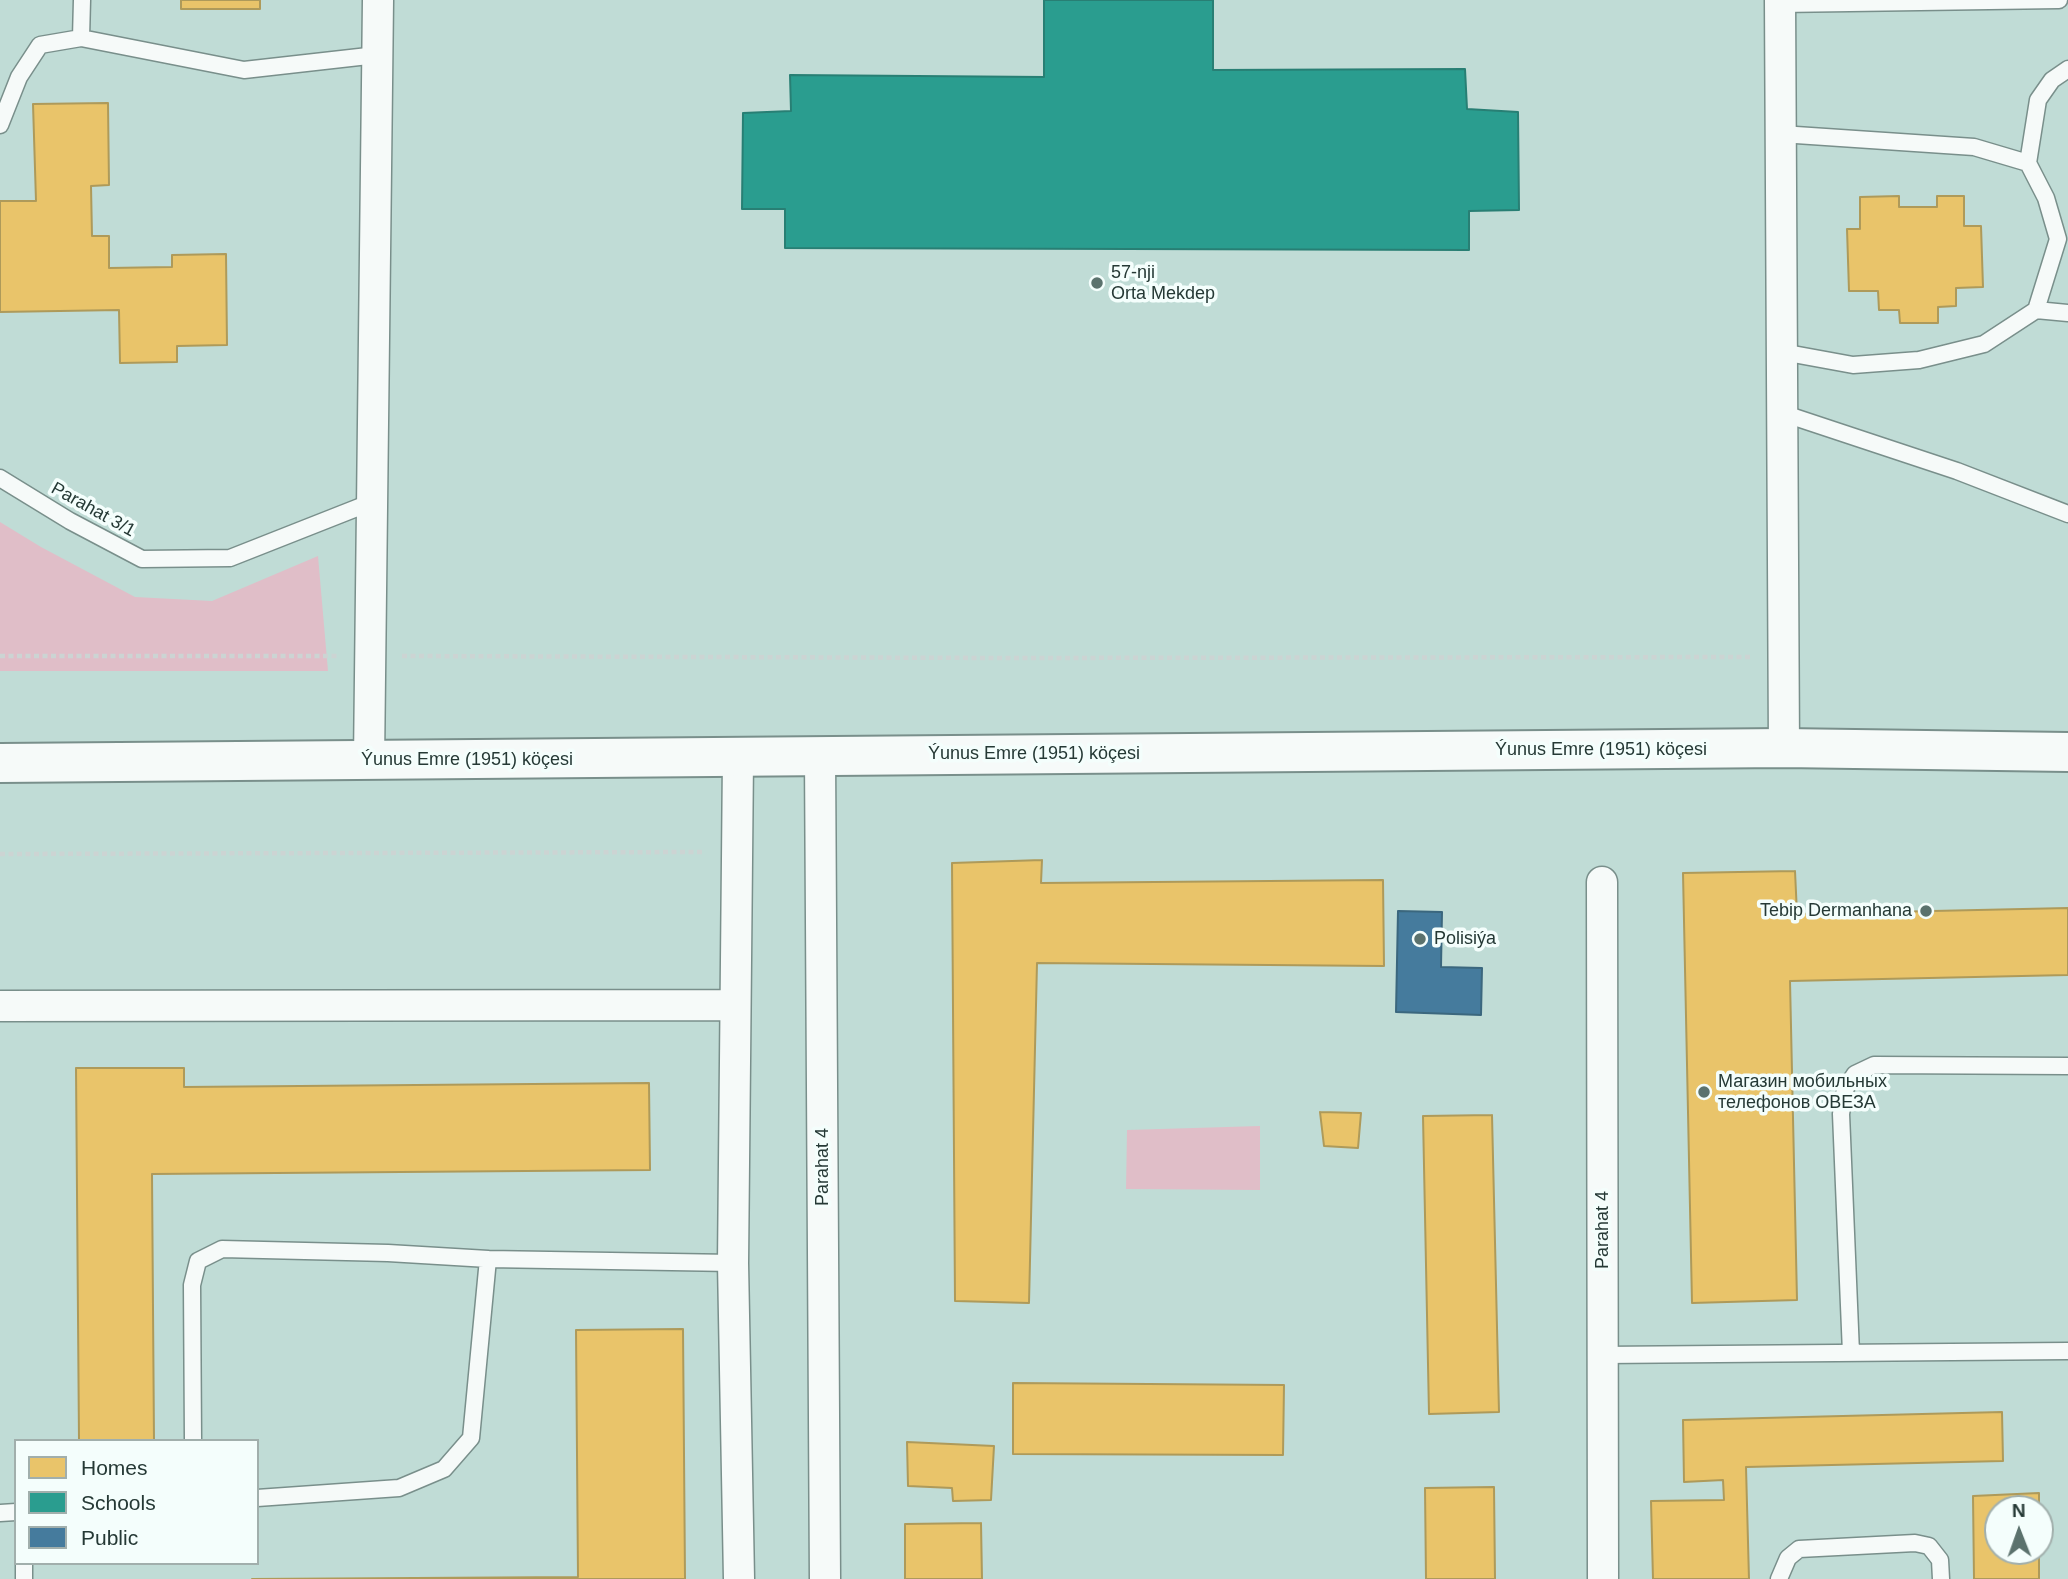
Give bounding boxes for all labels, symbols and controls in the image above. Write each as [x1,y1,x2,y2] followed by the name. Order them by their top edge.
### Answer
[1111,262,1215,304] place label: 57-nji Orta Mekdep
[1089,275,1105,291] marker: 57-nji Orta Mekdep
[47,478,139,542] street label: Parahat 3/1
[1495,739,1707,761] street label: Ýunus Emre (1951) köçesi
[928,743,1140,765] street label: Ýunus Emre (1951) köçesi
[361,749,573,771] street label: Ýunus Emre (1951) köçesi
[1760,900,1912,922] place label: Tebip Dermanhana
[1918,903,1934,919] marker: Tebip Dermanhana
[1434,928,1496,950] place label: Polisiýa
[1412,931,1428,947] marker: Polisiýa
[1718,1071,1887,1114] place label: Магазин мобильных телефонов ОВЕЗА
[1696,1084,1712,1100] marker: Магазин мобильных телефонов ОВЕЗА
[812,1128,834,1206] street label: Parahat 4
[1592,1191,1614,1269] street label: Parahat 4
[14,1439,259,1565] legend
[81,1456,148,1479] text: Homes
[81,1491,156,1514] text: Schools
[1984,1495,2054,1565] north arrow
[2012,1500,2026,1521] text: N
[81,1526,138,1549] text: Public

